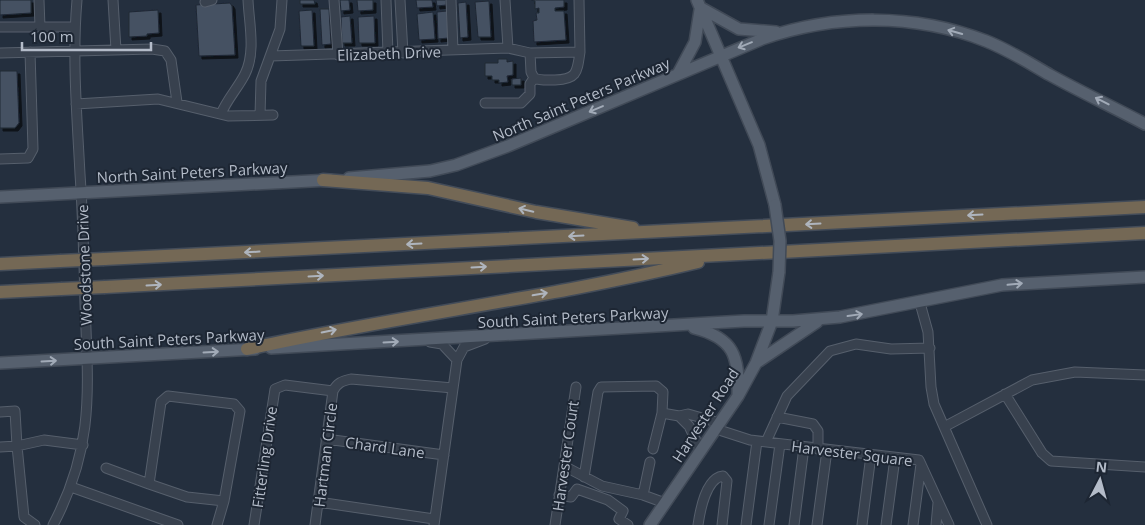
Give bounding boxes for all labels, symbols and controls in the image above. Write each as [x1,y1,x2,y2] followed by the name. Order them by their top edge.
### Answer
[22,20,151,52] scale bar
[30,26,74,46] text: 100 m
[948,26,964,36] one-way arrow
[337,41,441,65] street label: Elizabeth Drive
[738,41,753,51] one-way arrow
[489,52,673,146] street label: North Saint Peters Parkway
[1095,96,1110,105] one-way arrow
[589,105,604,115] one-way arrow
[96,157,288,187] street label: North Saint Peters Parkway
[72,204,96,326] street label: Woodstone Drive
[518,205,534,214] one-way arrow
[967,211,983,220] one-way arrow
[805,219,821,228] one-way arrow
[569,231,585,241] one-way arrow
[406,240,422,249] one-way arrow
[244,247,260,257] one-way arrow
[633,254,649,263] one-way arrow
[470,263,486,272] one-way arrow
[308,271,324,280] one-way arrow
[1006,279,1022,289] one-way arrow
[146,280,162,289] one-way arrow
[532,288,548,298] one-way arrow
[477,302,669,332] street label: South Saint Peters Parkway
[847,310,863,320] one-way arrow
[73,324,265,354] street label: South Saint Peters Parkway
[320,326,336,335] one-way arrow
[382,338,398,347] one-way arrow
[203,347,219,356] one-way arrow
[40,357,56,366] one-way arrow
[667,364,743,466] street label: Harvester Road
[547,399,583,513] street label: Harvester Court
[309,402,341,508] street label: Hartman Circle
[247,405,281,509] street label: Fitterling Drive
[344,432,426,462] street label: Chard Lane
[790,436,914,470] street label: Harvester Square
[1075,455,1125,505] north arrow
[1095,457,1108,477] text: N

